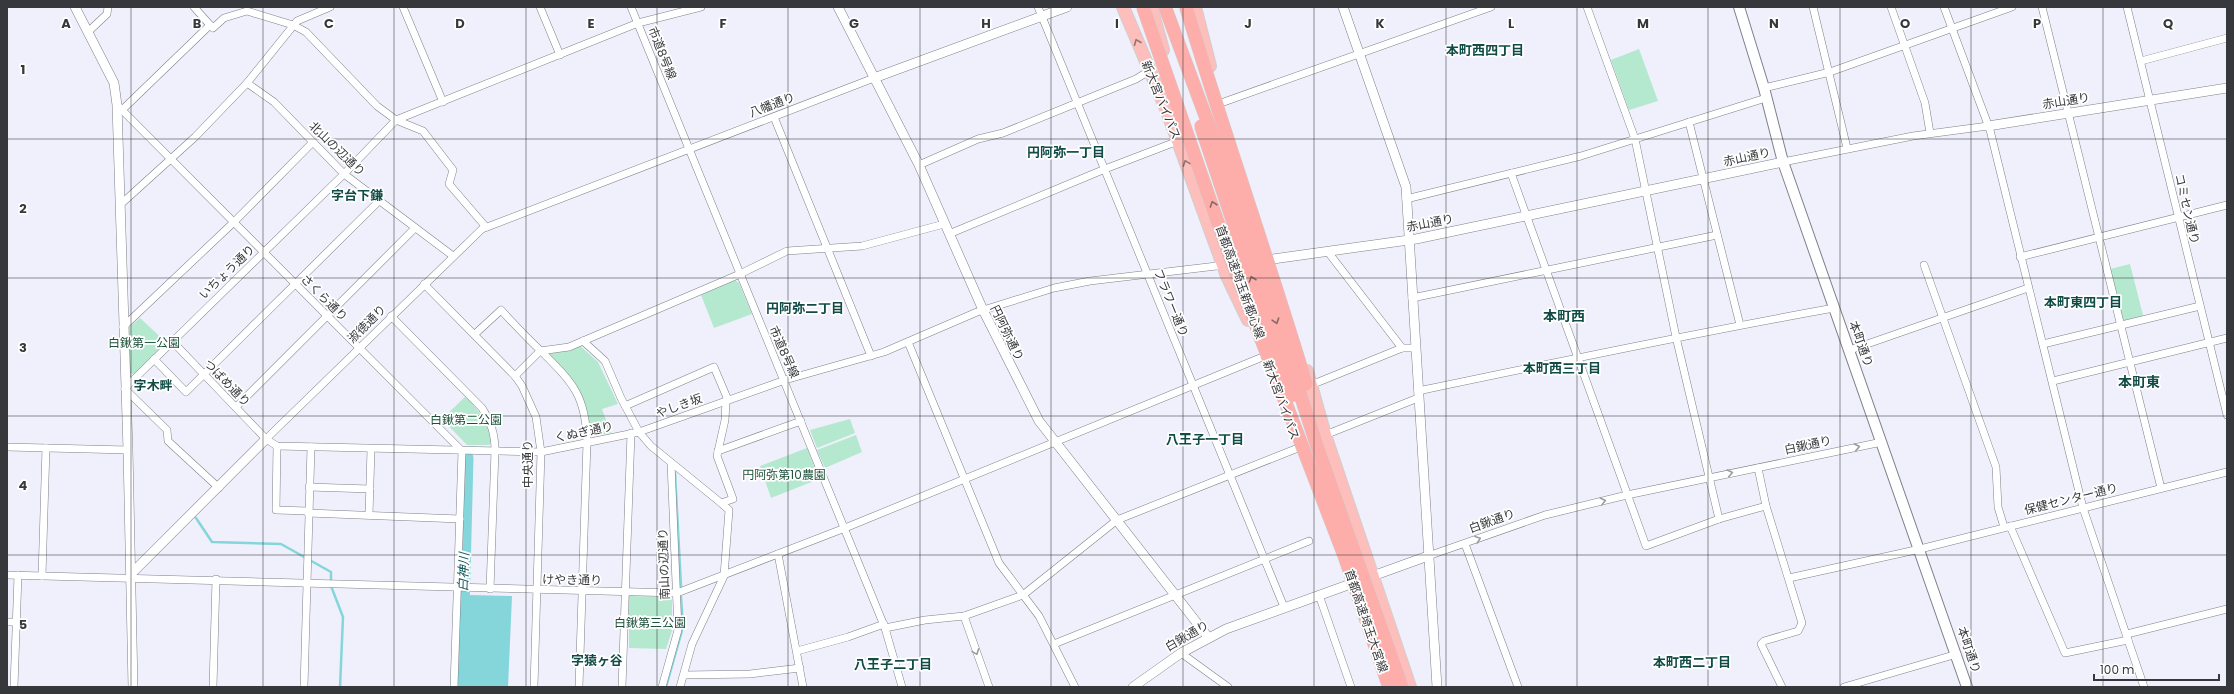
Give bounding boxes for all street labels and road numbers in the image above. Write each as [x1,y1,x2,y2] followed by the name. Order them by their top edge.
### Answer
[644,24,681,82] street label: 市道8号線
[1138,58,1185,142] street label: 新大宮バイパス
[746,88,797,121] street label: 八幡通り
[2041,88,2091,113] street label: 赤山通り
[306,118,369,180] street label: 北山の辺通り
[1722,143,1772,170] street label: 赤山通り
[2171,172,2204,246] street label: コミセン通り
[1405,210,1455,235] street label: 赤山通り
[1212,223,1269,341] street label: 首都高速埼玉新都心線
[195,241,258,303] street label: いちょう通り
[1150,266,1193,339] street label: フラワー通り
[297,270,352,325] street label: さくら通り
[344,301,390,347] street label: 淑徳通り
[987,302,1028,363] street label: 円阿弥通り
[1845,318,1878,369] street label: 本町通り
[765,323,804,381] street label: 市道8号線
[200,355,254,410] street label: つばめ通り
[1259,358,1304,442] street label: 新大宮バイパス
[653,389,704,422] street label: やしき坂
[553,417,615,446] street label: くぬぎ通り
[1783,431,1833,458] street label: 白鍬通り
[519,440,536,488] street label: 中央通り
[2022,479,2120,518] street label: 保健センター通り
[1466,504,1517,537] street label: 白鍬通り
[654,528,673,600] street label: 南山の辺通り
[1341,567,1392,675] street label: 首都高速埼玉大宮線
[542,570,602,589] street label: けやき通り
[1162,616,1212,655] street label: 白鍬通り
[1954,624,1985,675] street label: 本町通り

